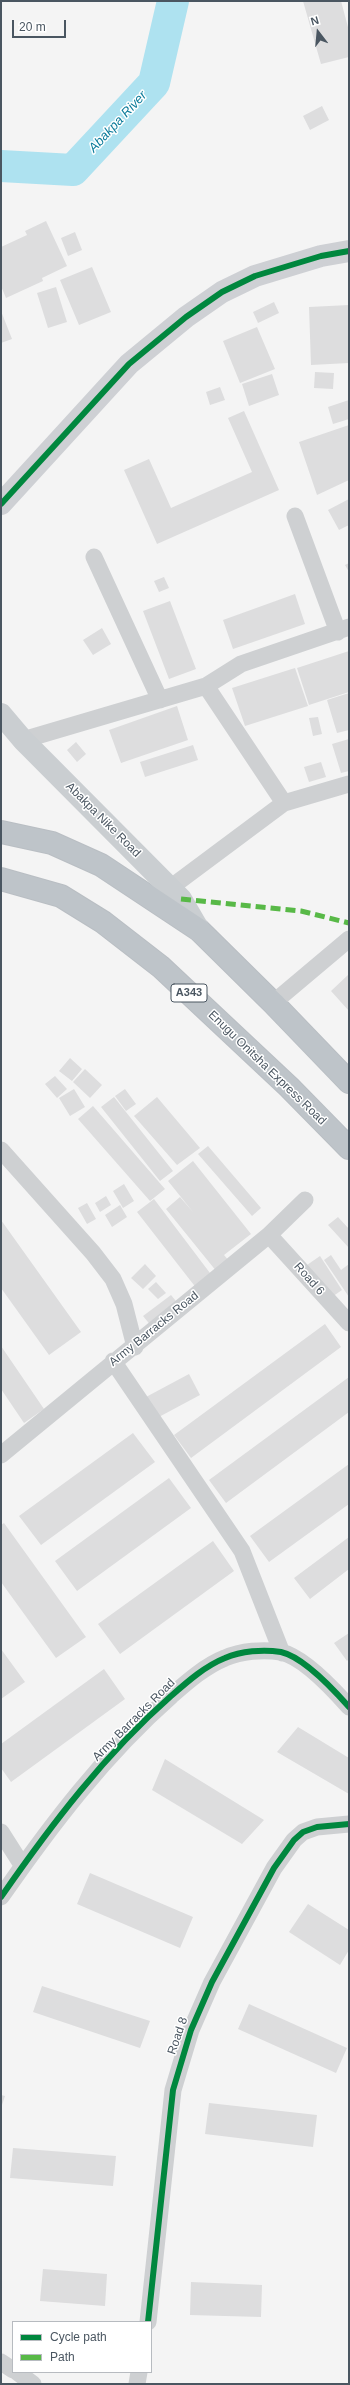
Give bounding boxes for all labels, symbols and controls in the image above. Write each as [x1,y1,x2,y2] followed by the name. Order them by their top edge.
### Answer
[14,12,68,38] scale bar
[298,12,338,52] north arrow
[309,14,320,27] text: N
[19,20,46,34] text: 20 m
[86,88,150,156] water label: Abakpa River
[63,780,143,860] street label: Abakpa Nike Road
[171,984,207,1002] road number: A343
[205,1008,329,1128] street label: Enugu Onitsha Express Road
[291,1260,327,1298] street label: Road 6
[106,1289,202,1369] street label: Army Barracks Road
[90,1676,178,1764] street label: Army Barracks Road
[165,2015,191,2057] street label: Road 8
[12,2321,152,2373] legend
[50,2330,107,2344] text: Cycle path
[50,2350,75,2364] text: Path

